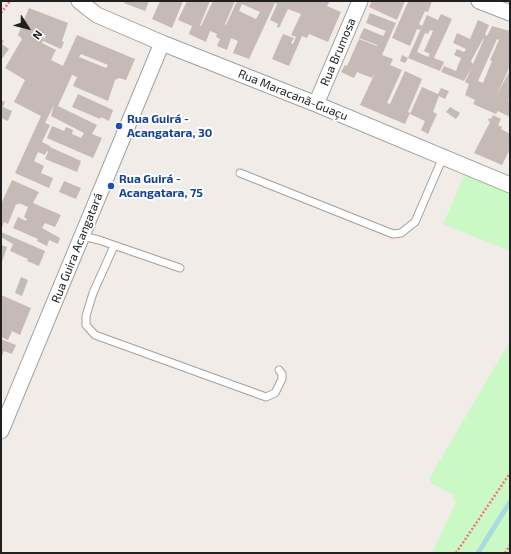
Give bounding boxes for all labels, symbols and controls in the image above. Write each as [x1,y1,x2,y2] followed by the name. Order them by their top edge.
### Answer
[8,8,48,48] north arrow
[317,16,359,88] street label: Rua Brumosa
[31,28,46,42] text: N
[236,66,350,124] street label: Rua Maracanã-Guaçu
[127,112,212,140] place label: Rua Guirá - Acangatara, 30
[114,121,124,131] marker: Rua Guirá - Acangatara, 30
[119,172,203,200] place label: Rua Guirá - Acangatara, 75
[106,181,116,191] marker: Rua Guirá - Acangatara, 75
[48,191,106,305] street label: Rua Guira Acangatará

